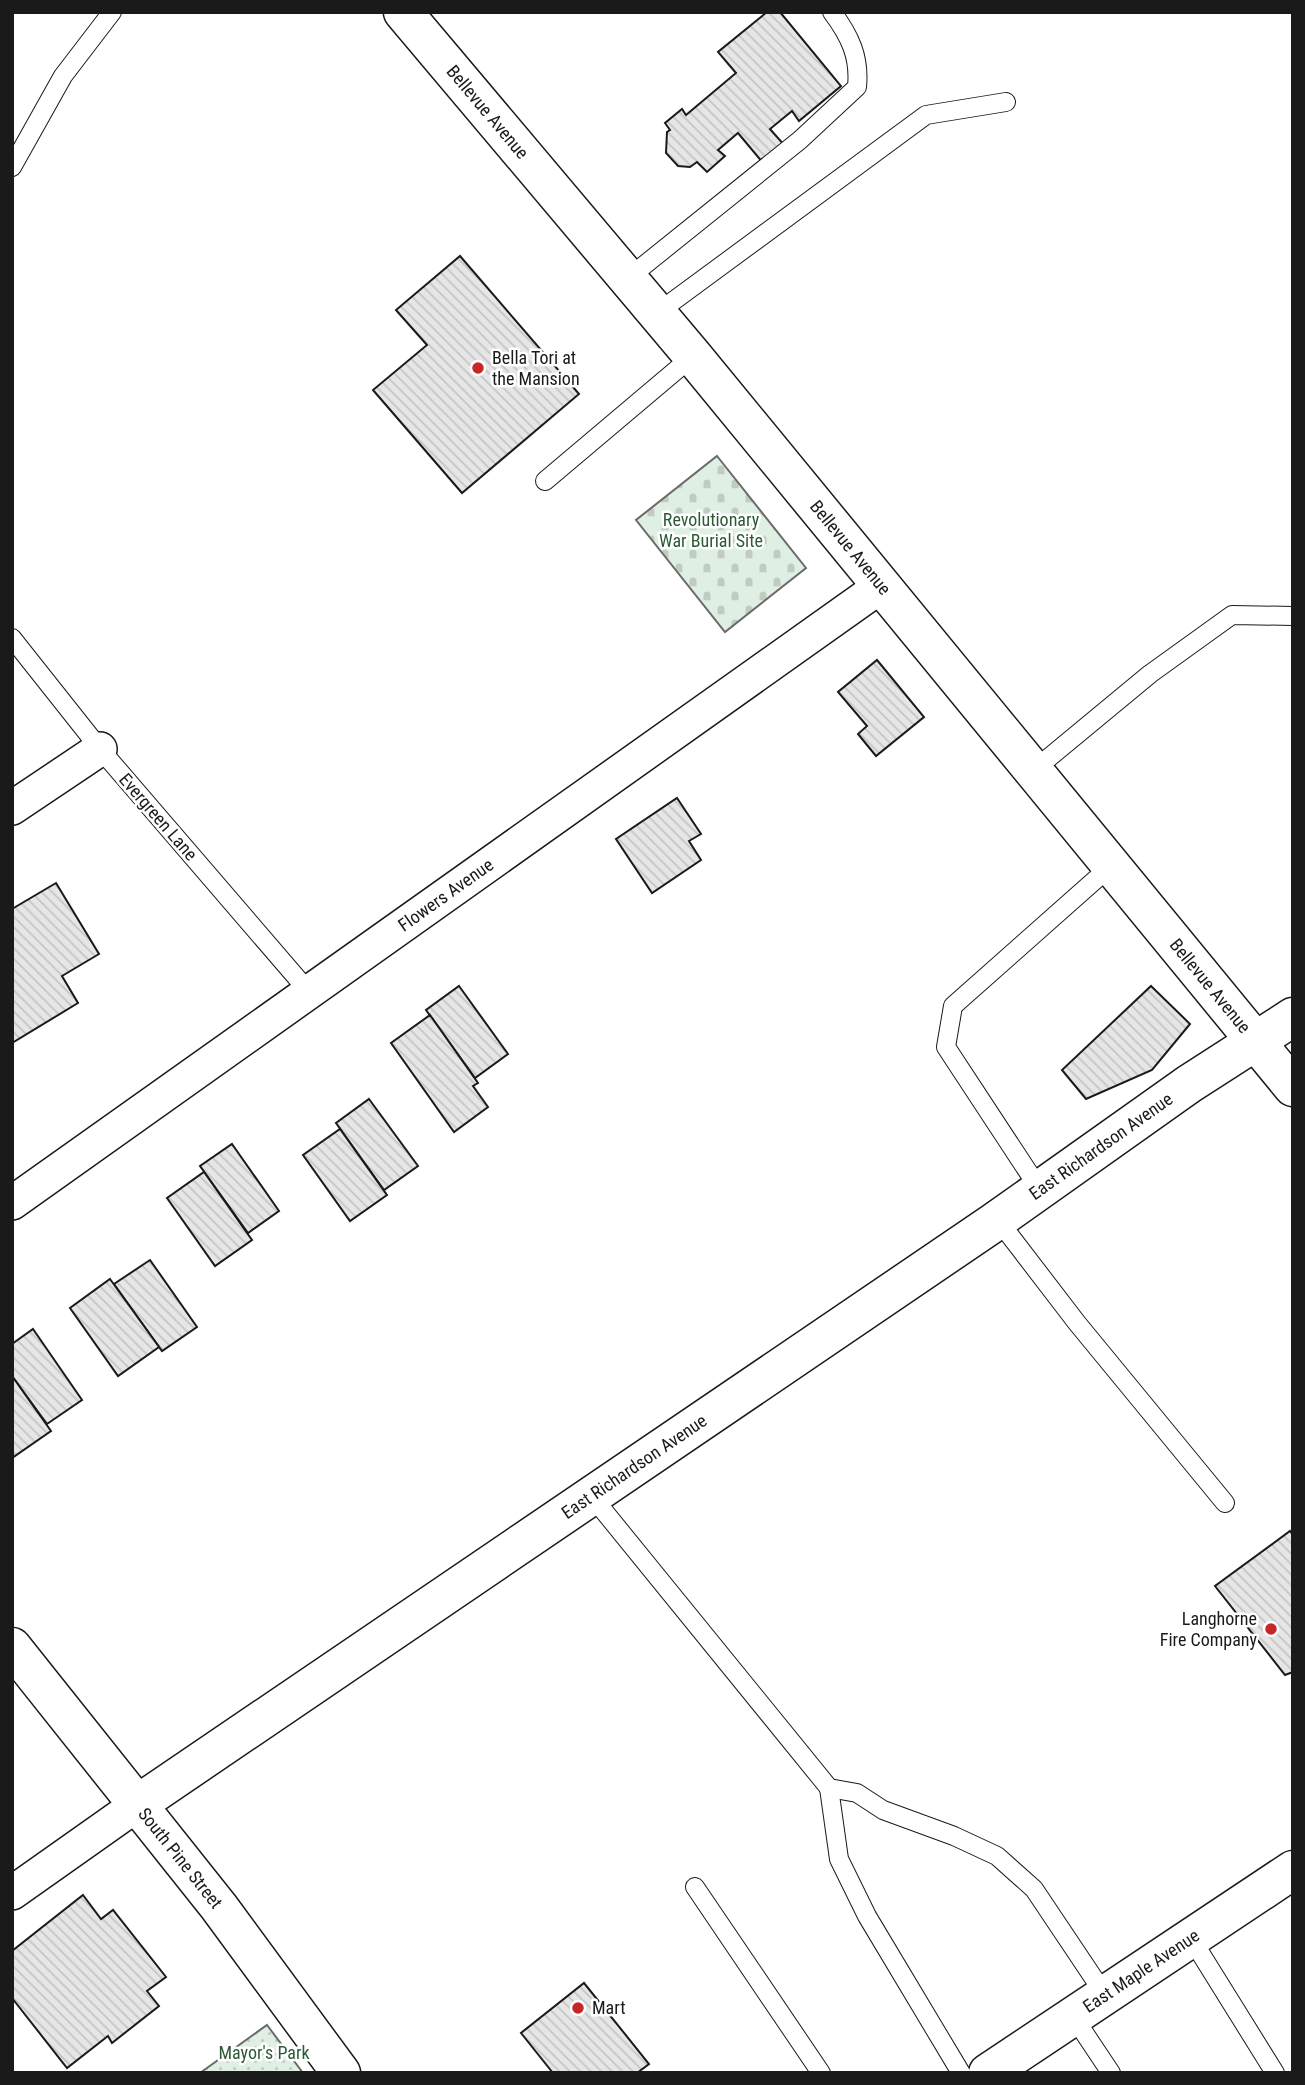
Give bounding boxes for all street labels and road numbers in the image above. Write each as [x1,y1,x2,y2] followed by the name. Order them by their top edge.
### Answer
[443,61,533,163] street label: Bellevue Avenue
[806,496,896,599] street label: Bellevue Avenue
[115,769,202,864] street label: Evergreen Lane
[394,854,497,935] street label: Flowers Avenue
[1166,934,1255,1037] street label: Bellevue Avenue
[1025,1088,1176,1204] street label: East Richardson Avenue
[557,1410,711,1523] street label: East Richardson Avenue
[134,1803,227,1913] street label: South Pine Street
[1079,1925,1203,2017] street label: East Maple Avenue

